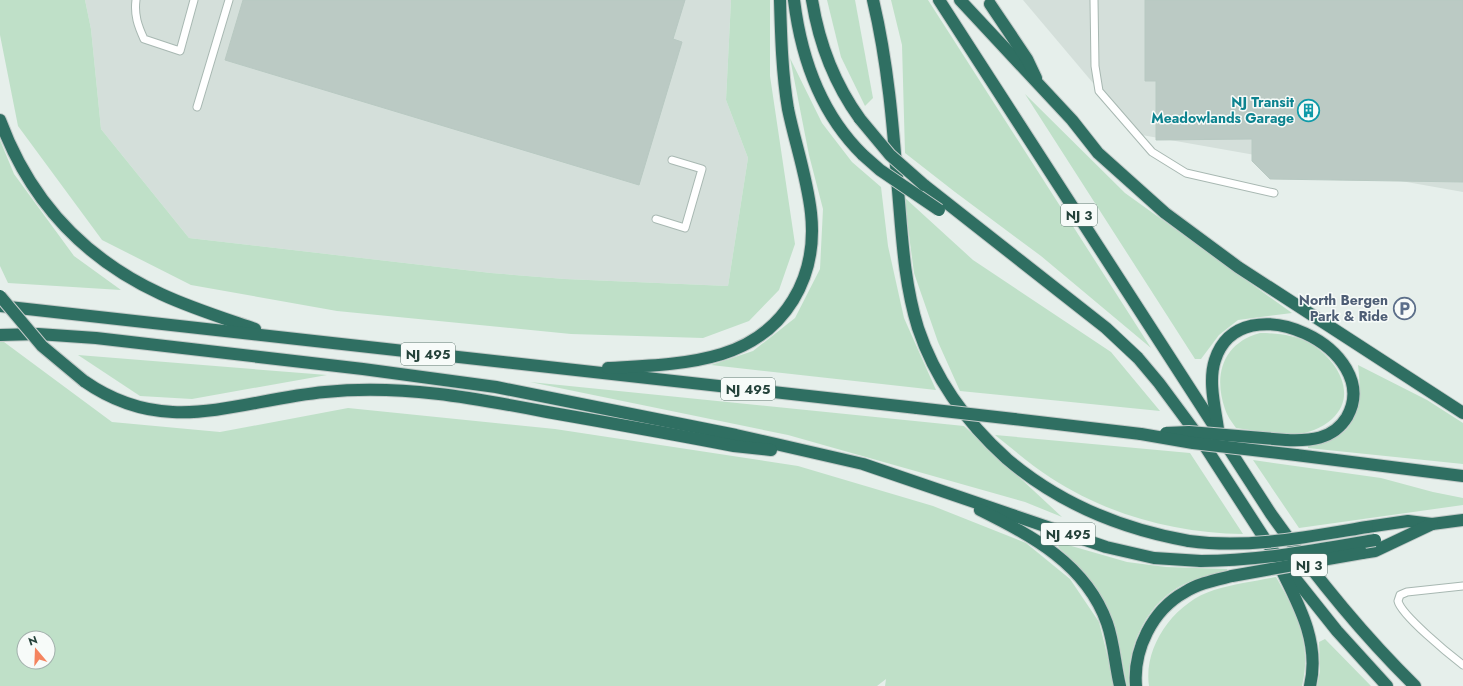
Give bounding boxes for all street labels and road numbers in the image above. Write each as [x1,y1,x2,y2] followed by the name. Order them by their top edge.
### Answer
[1061,204,1097,226] road number: NJ 3
[401,343,455,365] road number: NJ 495
[721,378,775,400] road number: NJ 495
[1041,523,1095,545] road number: NJ 495
[1291,554,1327,576] road number: NJ 3

